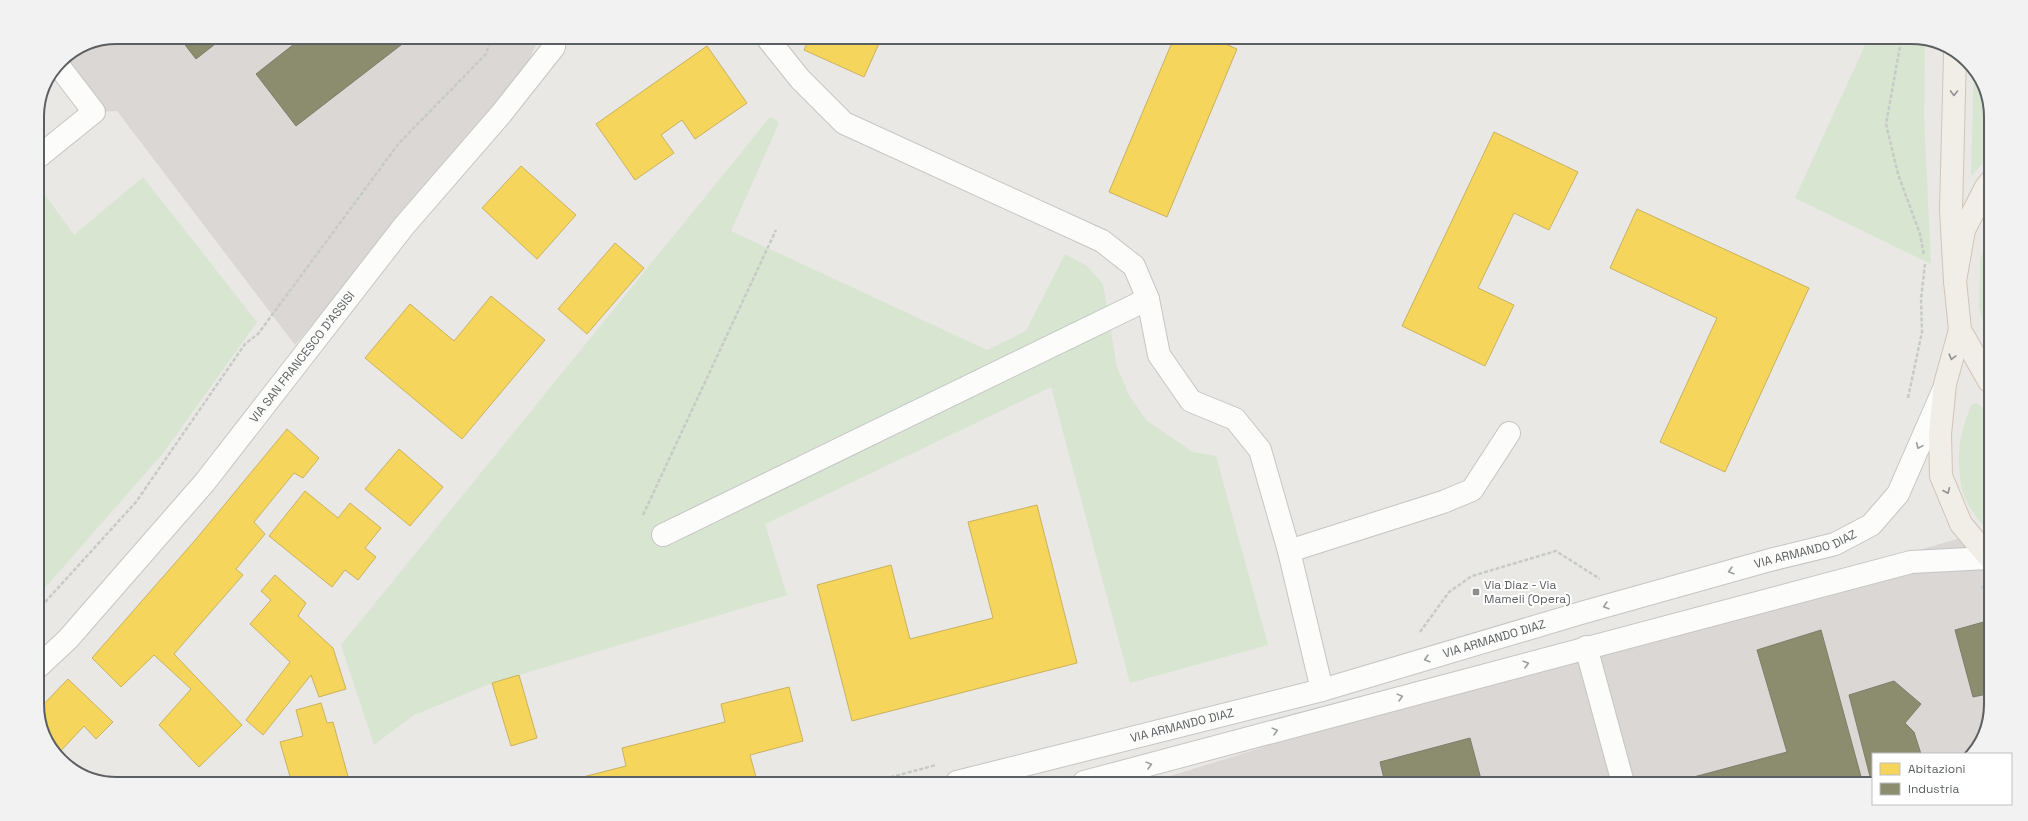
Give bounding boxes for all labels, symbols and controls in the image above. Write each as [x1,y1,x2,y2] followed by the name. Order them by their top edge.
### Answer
[1950,90,1958,96] one-way arrow
[246,288,358,426] street label: VIA SAN FRANCESCO D'ASSISI
[1949,354,1957,360] one-way arrow
[1915,442,1923,449] one-way arrow
[1943,488,1951,495] one-way arrow
[1752,526,1859,572] street label: VIA ARMANDO DIAZ
[1727,566,1734,575] one-way arrow
[1484,577,1571,607] place label: Via Diaz - Via Mameli (Opera)
[1471,587,1481,597] marker: Via Diaz - Via Mameli (Opera)
[1602,601,1609,610] one-way arrow
[1441,616,1547,662] street label: VIA ARMANDO DIAZ
[1424,654,1431,663] one-way arrow
[1522,660,1529,668] one-way arrow
[1397,694,1403,702] one-way arrow
[1128,705,1236,746] street label: VIA ARMANDO DIAZ
[1271,727,1278,736] one-way arrow
[1872,753,2012,805] legend
[1146,761,1152,769] one-way arrow
[1908,761,1966,777] text: Abitazioni
[1908,781,1960,797] text: Industria

